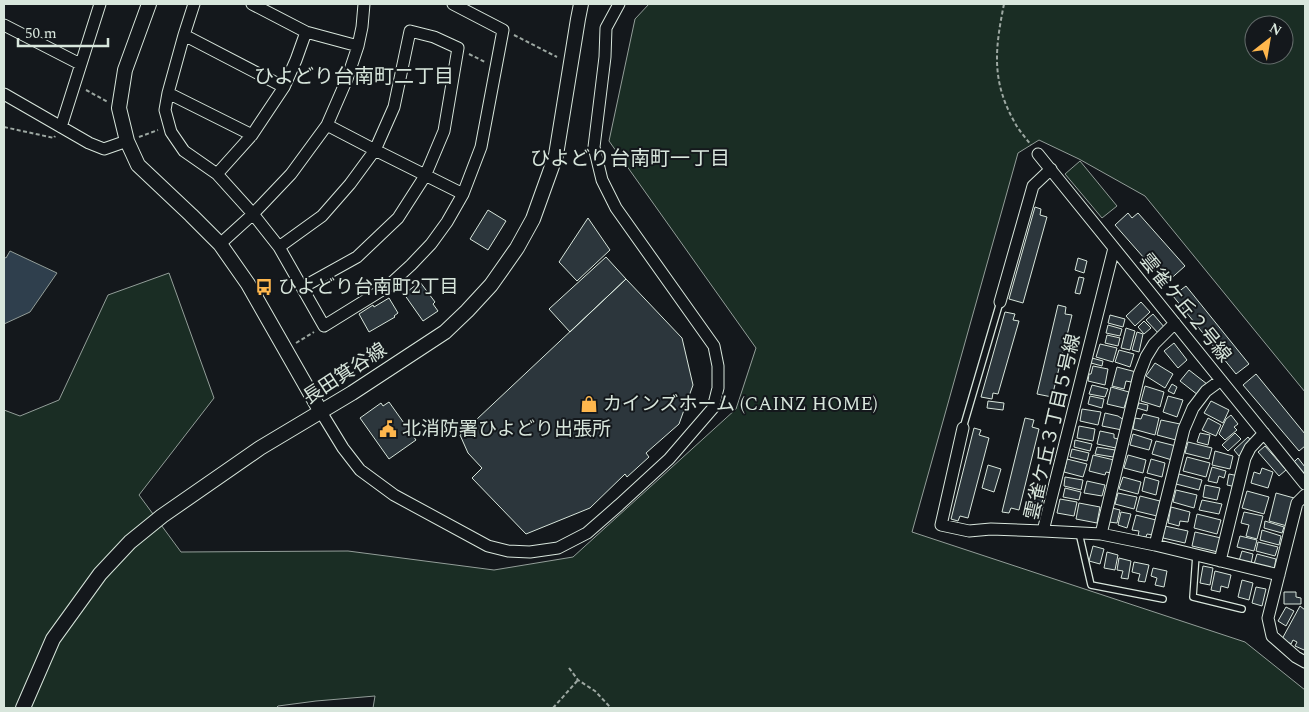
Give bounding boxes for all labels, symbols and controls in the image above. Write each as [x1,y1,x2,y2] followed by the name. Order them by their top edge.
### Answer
[18,15,108,47] scale bar
[1244,15,1294,65] north arrow
[1265,17,1286,41] text: N
[25,22,57,45] text: 50 m
[254,62,454,92] district label: ひよどり台南町二丁目
[530,144,730,174] district label: ひよどり台南町一丁目
[1132,247,1238,369] street label: 雲雀ケ丘２号線
[278,273,459,302] place label: ひよどり台南町2丁目
[254,277,274,297] bus stop icon: ひよどり台南町2丁目
[1017,331,1089,523] street label: 雲雀ケ丘３丁目５号線
[297,336,393,412] street label: 長田箕谷線
[603,390,878,419] place label: カインズホーム (CAINZ HOME)
[579,394,599,414] shop icon: カインズホーム (CAINZ HOME)
[402,415,611,444] place label: 北消防署ひよどり出張所
[378,419,398,439] public building icon: 北消防署ひよどり出張所

